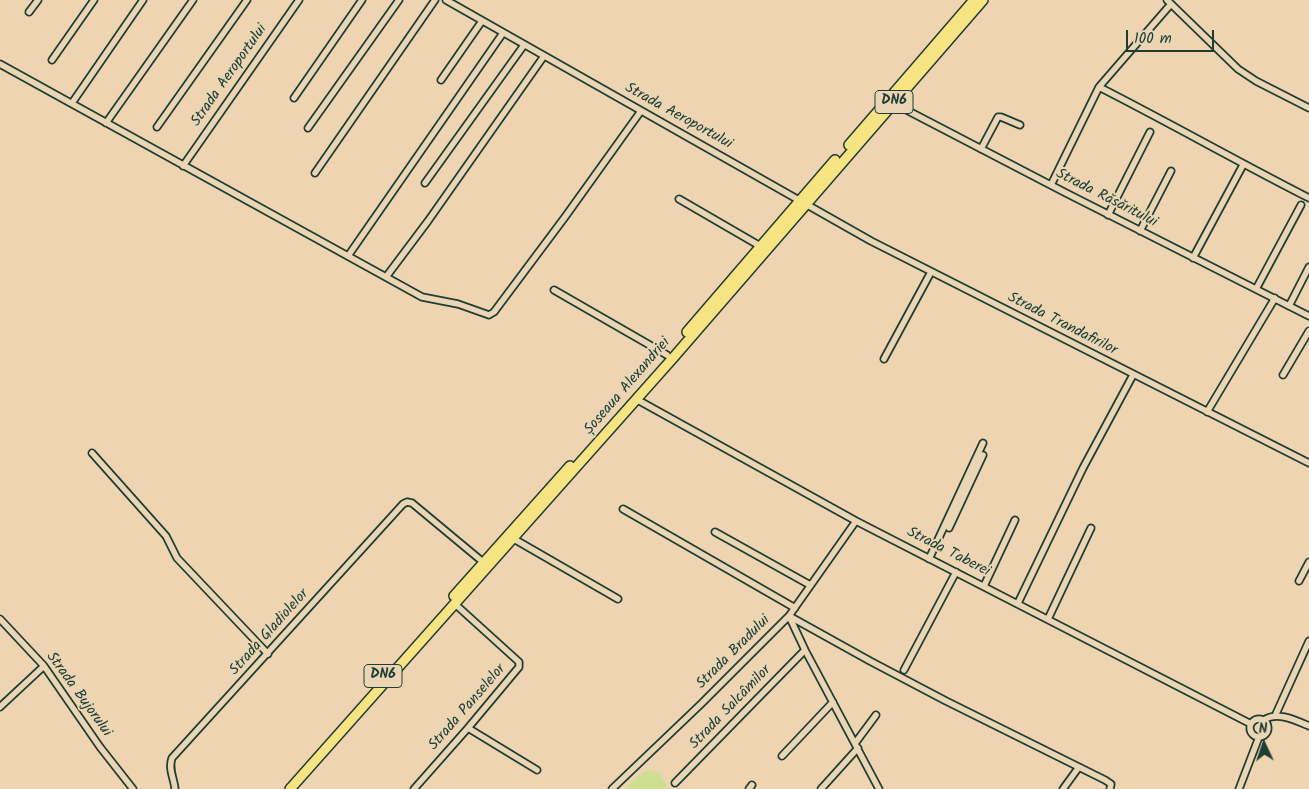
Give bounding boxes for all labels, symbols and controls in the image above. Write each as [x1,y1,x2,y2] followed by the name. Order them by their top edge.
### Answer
[1129,20,1216,52] scale bar
[188,22,272,130] street label: Strada Aeroportului
[1134,27,1172,51] text: 100 m
[621,80,735,154] street label: Strada Aeroportului
[875,90,913,114] road number: DN6
[1052,166,1160,232] street label: Strada Răsăritului
[1004,290,1120,360] street label: Strada Trandafirilor
[581,335,675,439] street label: Șoseaua Alexandriei
[903,524,993,582] street label: Strada Taberei
[227,586,313,680] street label: Strada Gladiolelor
[693,612,775,694] street label: Strada Bradului
[41,649,115,741] street label: Strada Bujorului
[426,661,510,755] street label: Strada Panselelor
[686,662,776,754] street label: Strada Salcâmilor
[364,664,402,688] road number: DN6
[1258,718,1268,740] text: N
[1239,719,1289,769] north arrow

